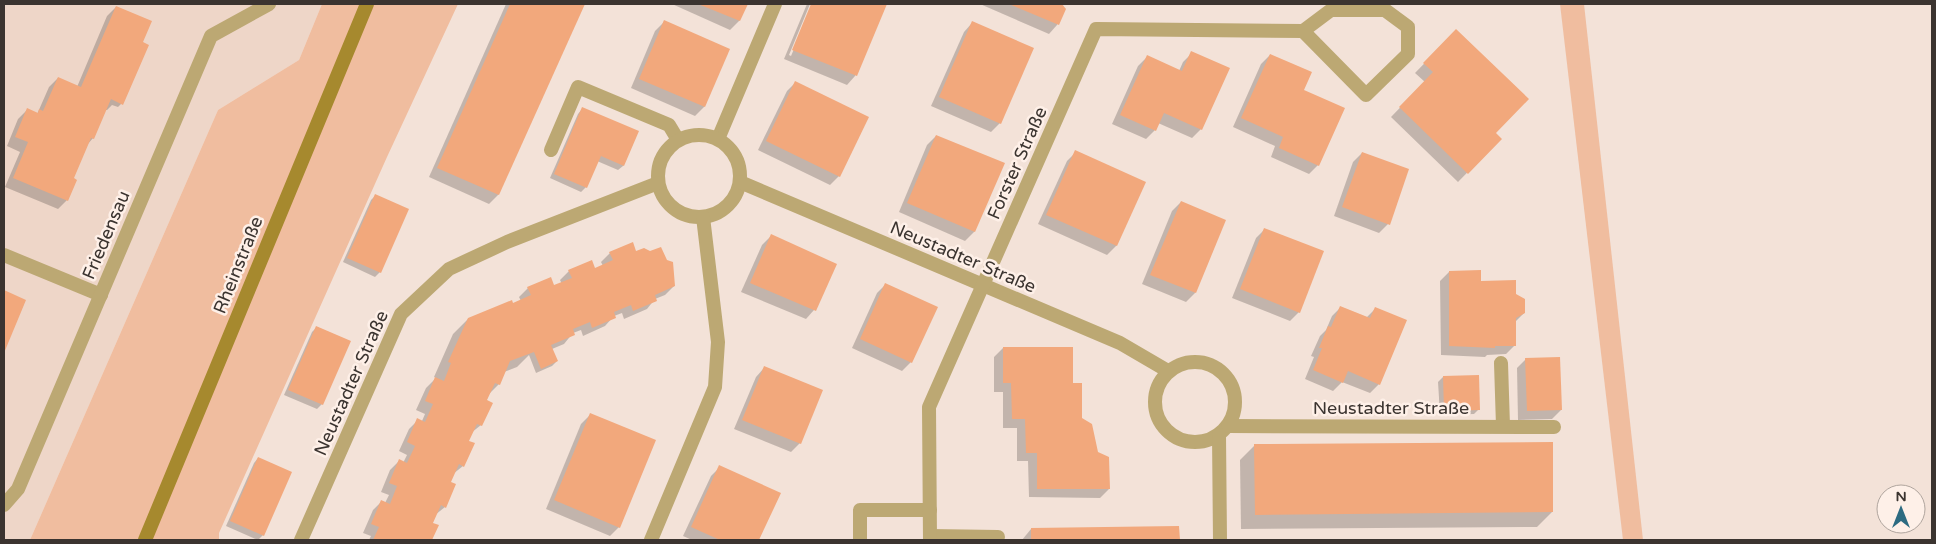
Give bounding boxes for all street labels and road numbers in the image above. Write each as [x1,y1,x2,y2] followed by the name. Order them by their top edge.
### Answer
[982,103,1052,223] street label: Forster Straße
[77,187,135,283] street label: Friedensau
[209,213,267,317] street label: Rheinstraße
[887,216,1039,298] street label: Neustadter Straße
[309,307,393,459] street label: Neustadter Straße
[1313,397,1469,419] street label: Neustadter Straße

